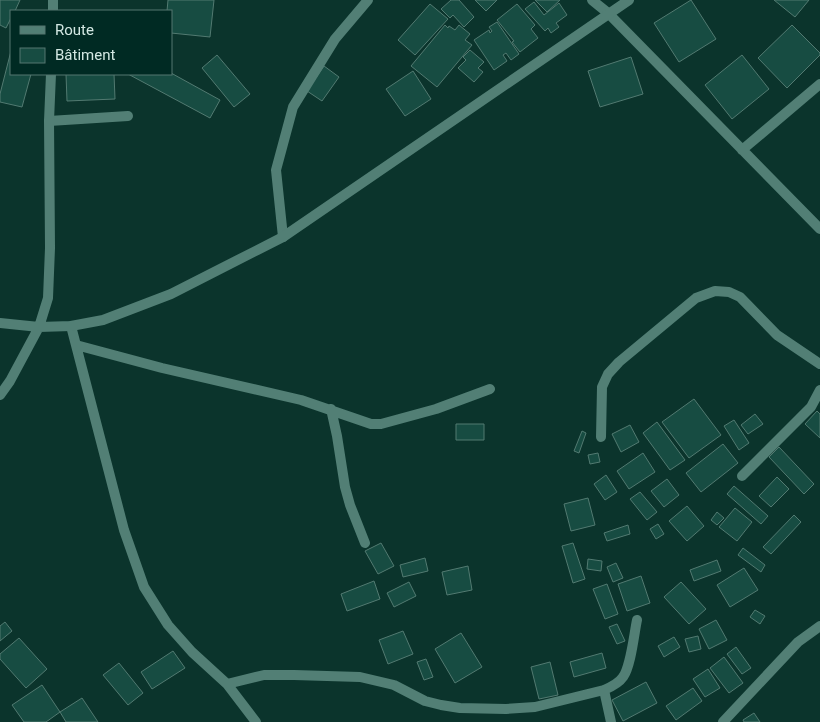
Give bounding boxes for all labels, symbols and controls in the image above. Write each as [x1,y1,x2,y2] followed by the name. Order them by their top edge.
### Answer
[10,10,172,75] legend
[55,21,94,39] text: Route
[55,46,115,64] text: Bâtiment

